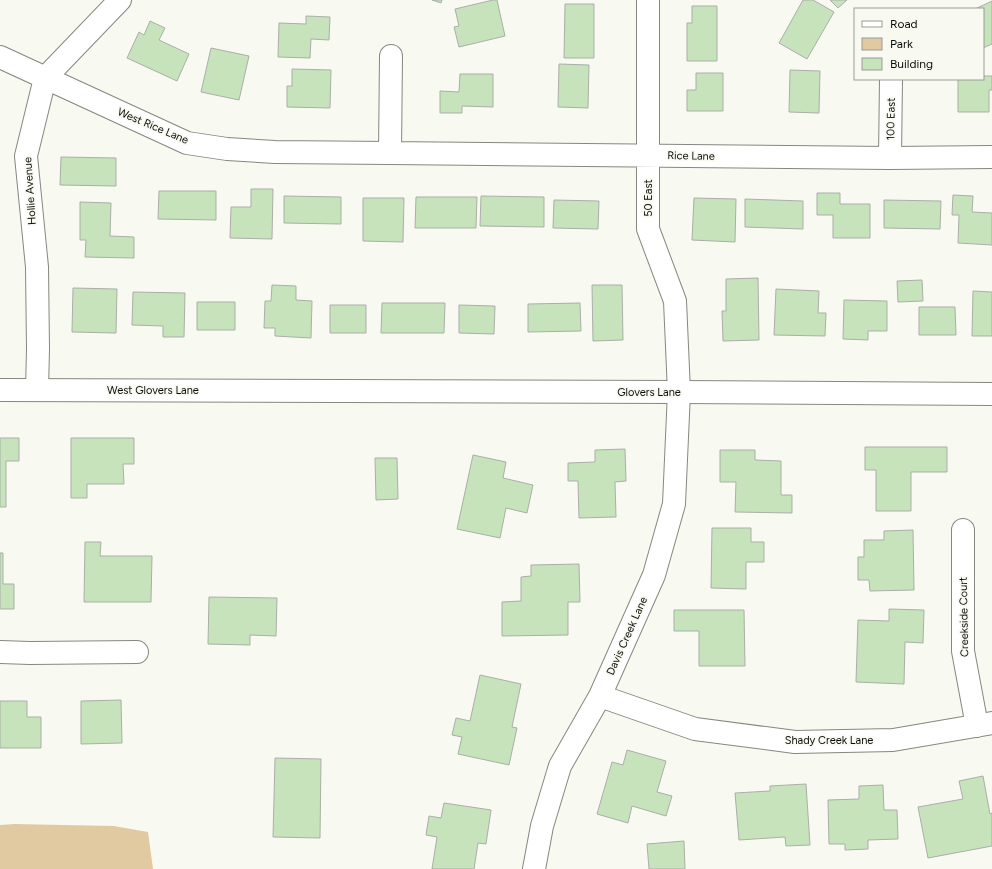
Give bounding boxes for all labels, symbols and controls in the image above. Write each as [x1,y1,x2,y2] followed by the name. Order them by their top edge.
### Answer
[854,8,984,80] legend
[890,17,918,31] text: Road
[890,37,913,51] text: Park
[890,57,933,71] text: Building
[884,97,898,141] street label: 100 East
[116,105,190,147] street label: West Rice Lane
[667,149,715,163] street label: Rice Lane
[21,157,39,225] street label: Hollie Avenue
[642,179,655,217] street label: 50 East
[107,384,199,397] street label: West Glovers Lane
[617,386,681,399] street label: Glovers Lane
[957,577,971,657] street label: Creekside Court
[604,595,650,677] street label: Davis Creek Lane
[785,734,873,747] street label: Shady Creek Lane

